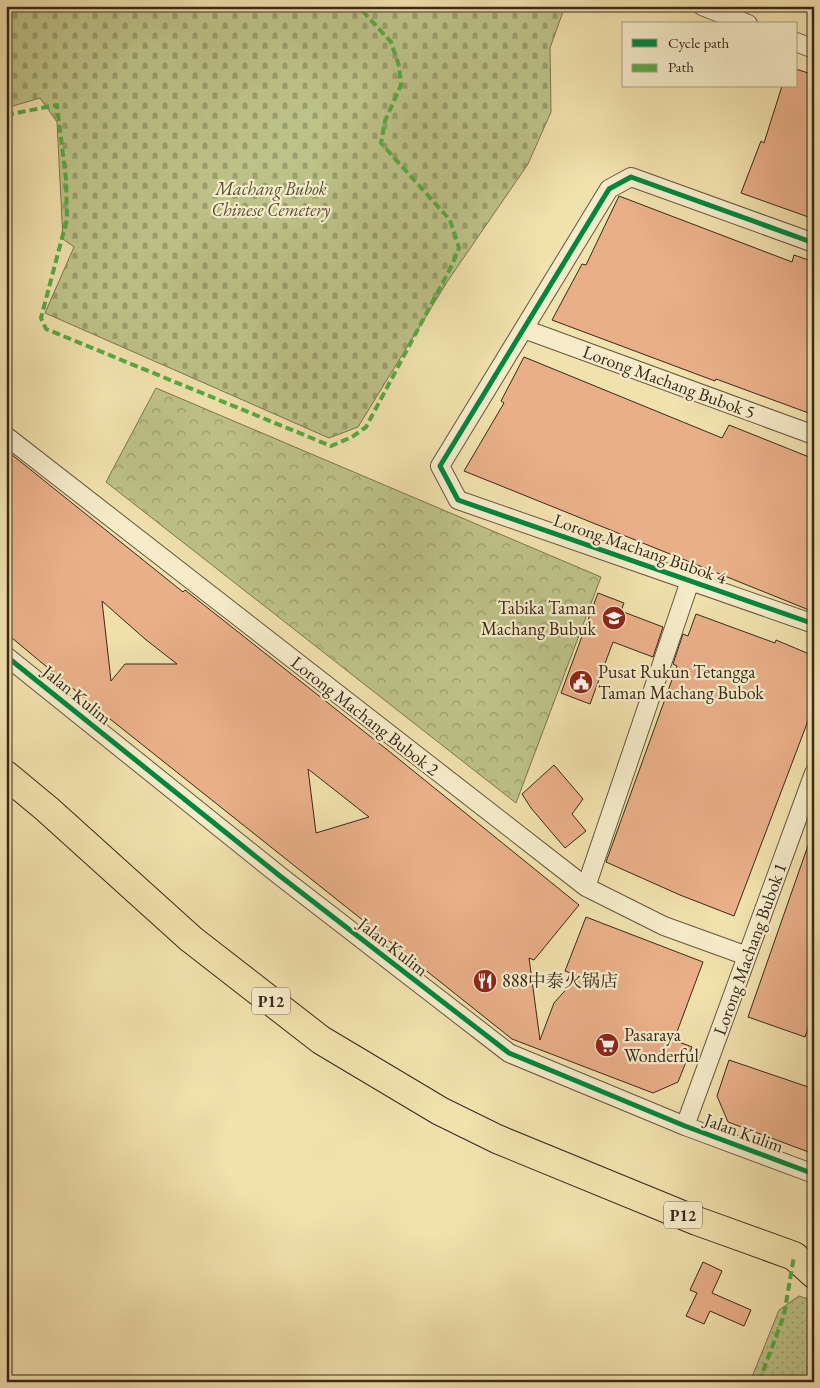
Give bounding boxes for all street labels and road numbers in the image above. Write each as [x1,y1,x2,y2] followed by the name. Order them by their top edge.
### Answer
[580,340,758,423] street label: Lorong Machang Bubok 5
[551,508,730,589] street label: Lorong Machang Bubok 4
[287,651,444,781] street label: Lorong Machang Bubok 2
[37,658,117,729] street label: Jalan Kulim
[708,860,791,1038] street label: Lorong Machang Bubok 1
[352,911,433,981] street label: Jalan Kulim
[252,988,290,1014] road number: P12
[700,1107,787,1157] street label: Jalan Kulim
[664,1202,702,1228] road number: P12

